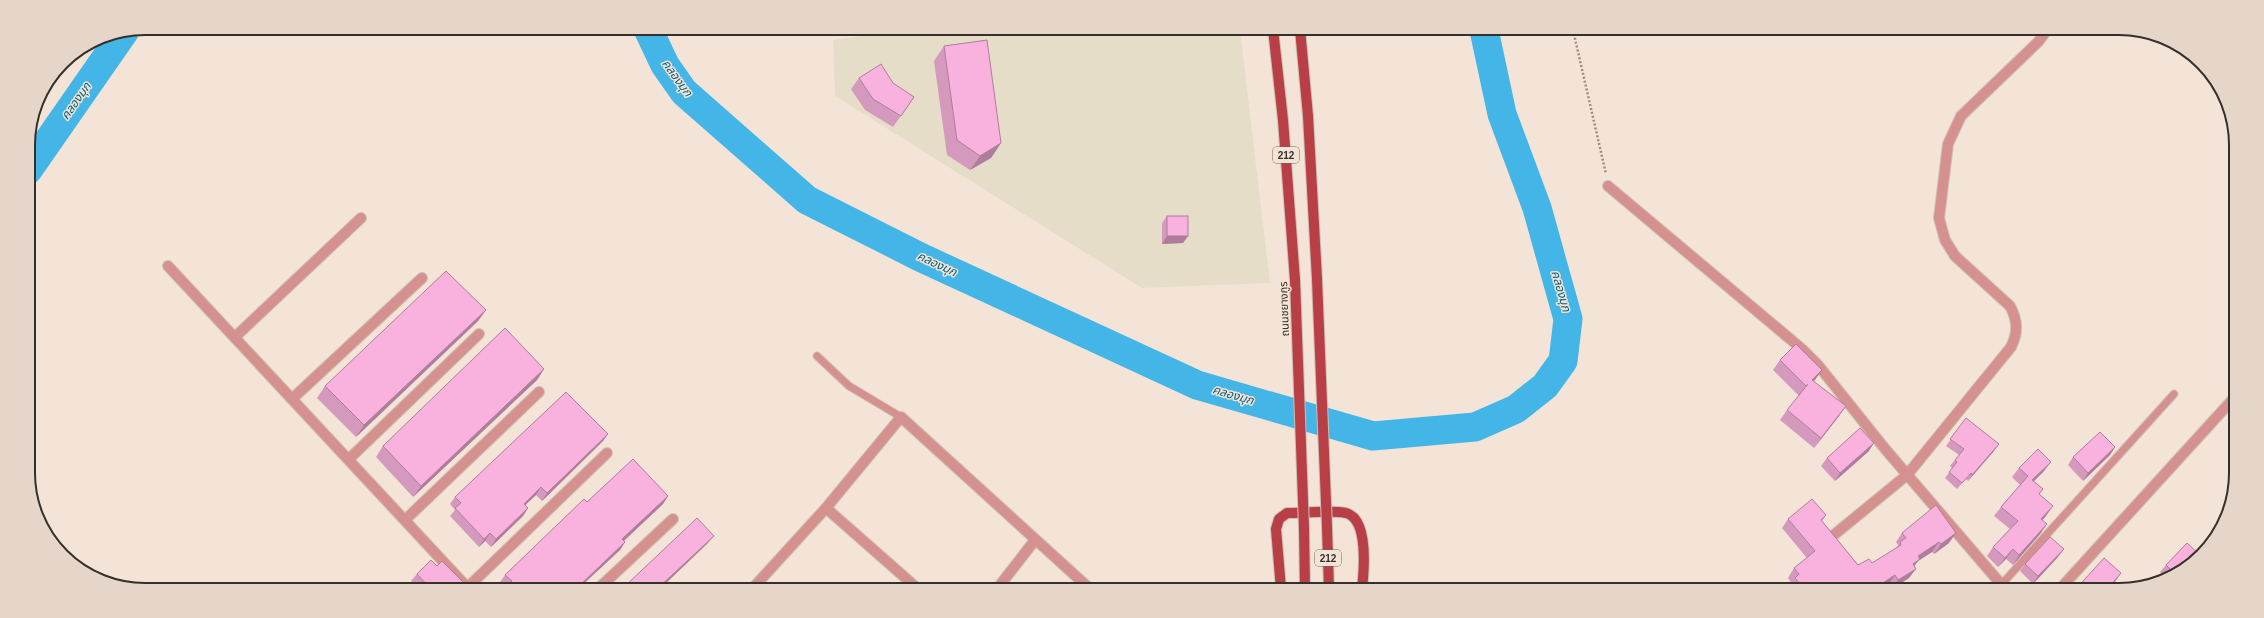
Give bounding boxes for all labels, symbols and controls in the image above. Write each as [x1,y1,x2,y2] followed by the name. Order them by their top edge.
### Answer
[658,57,696,100] water label: คลองมุก
[58,79,95,123] water label: คลองมุก
[1273,147,1299,163] road number: 212
[915,249,960,280] water label: คลองมุก
[1548,269,1574,314] water label: คลองมุก
[1277,281,1292,337] street label: ถนนชยางกูร
[1211,382,1256,409] water label: คลองมุก
[1315,550,1341,566] road number: 212

